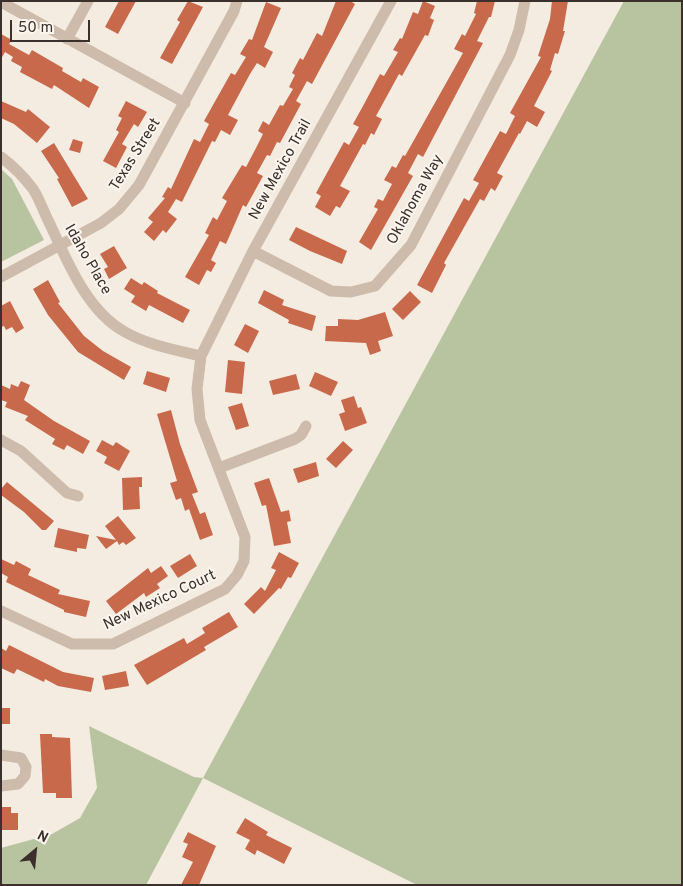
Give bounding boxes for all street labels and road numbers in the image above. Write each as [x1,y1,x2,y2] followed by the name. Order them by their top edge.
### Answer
[107,115,165,195] street label: Texas Street
[246,117,316,223] street label: New Mexico Trail
[384,152,448,248] street label: Oklahoma Way
[60,222,114,298] street label: Idaho Place
[101,567,219,635] street label: New Mexico Court

